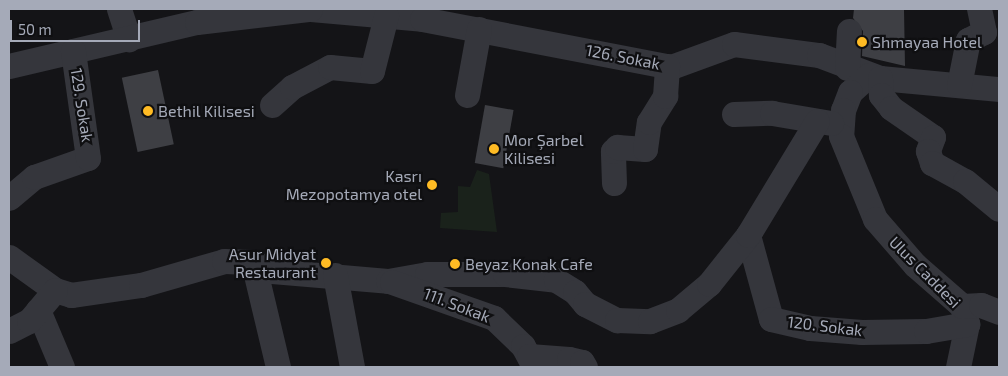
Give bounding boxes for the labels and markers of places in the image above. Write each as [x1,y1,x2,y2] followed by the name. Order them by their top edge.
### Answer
[872,32,982,52] place label: Shmayaa Hotel
[856,36,868,48] marker: Shmayaa Hotel
[158,101,255,121] place label: Bethil Kilisesi
[142,105,154,117] marker: Bethil Kilisesi
[504,130,584,168] place label: Mor Şarbel Kilisesi
[488,143,500,155] marker: Mor Şarbel Kilisesi
[286,166,422,204] place label: Kasrı Mezopotamya otel
[426,179,438,191] marker: Kasrı Mezopotamya otel
[228,244,316,282] place label: Asur Midyat Restaurant
[465,254,593,274] place label: Beyaz Konak Cafe
[320,257,332,269] marker: Asur Midyat Restaurant
[449,258,461,270] marker: Beyaz Konak Cafe

